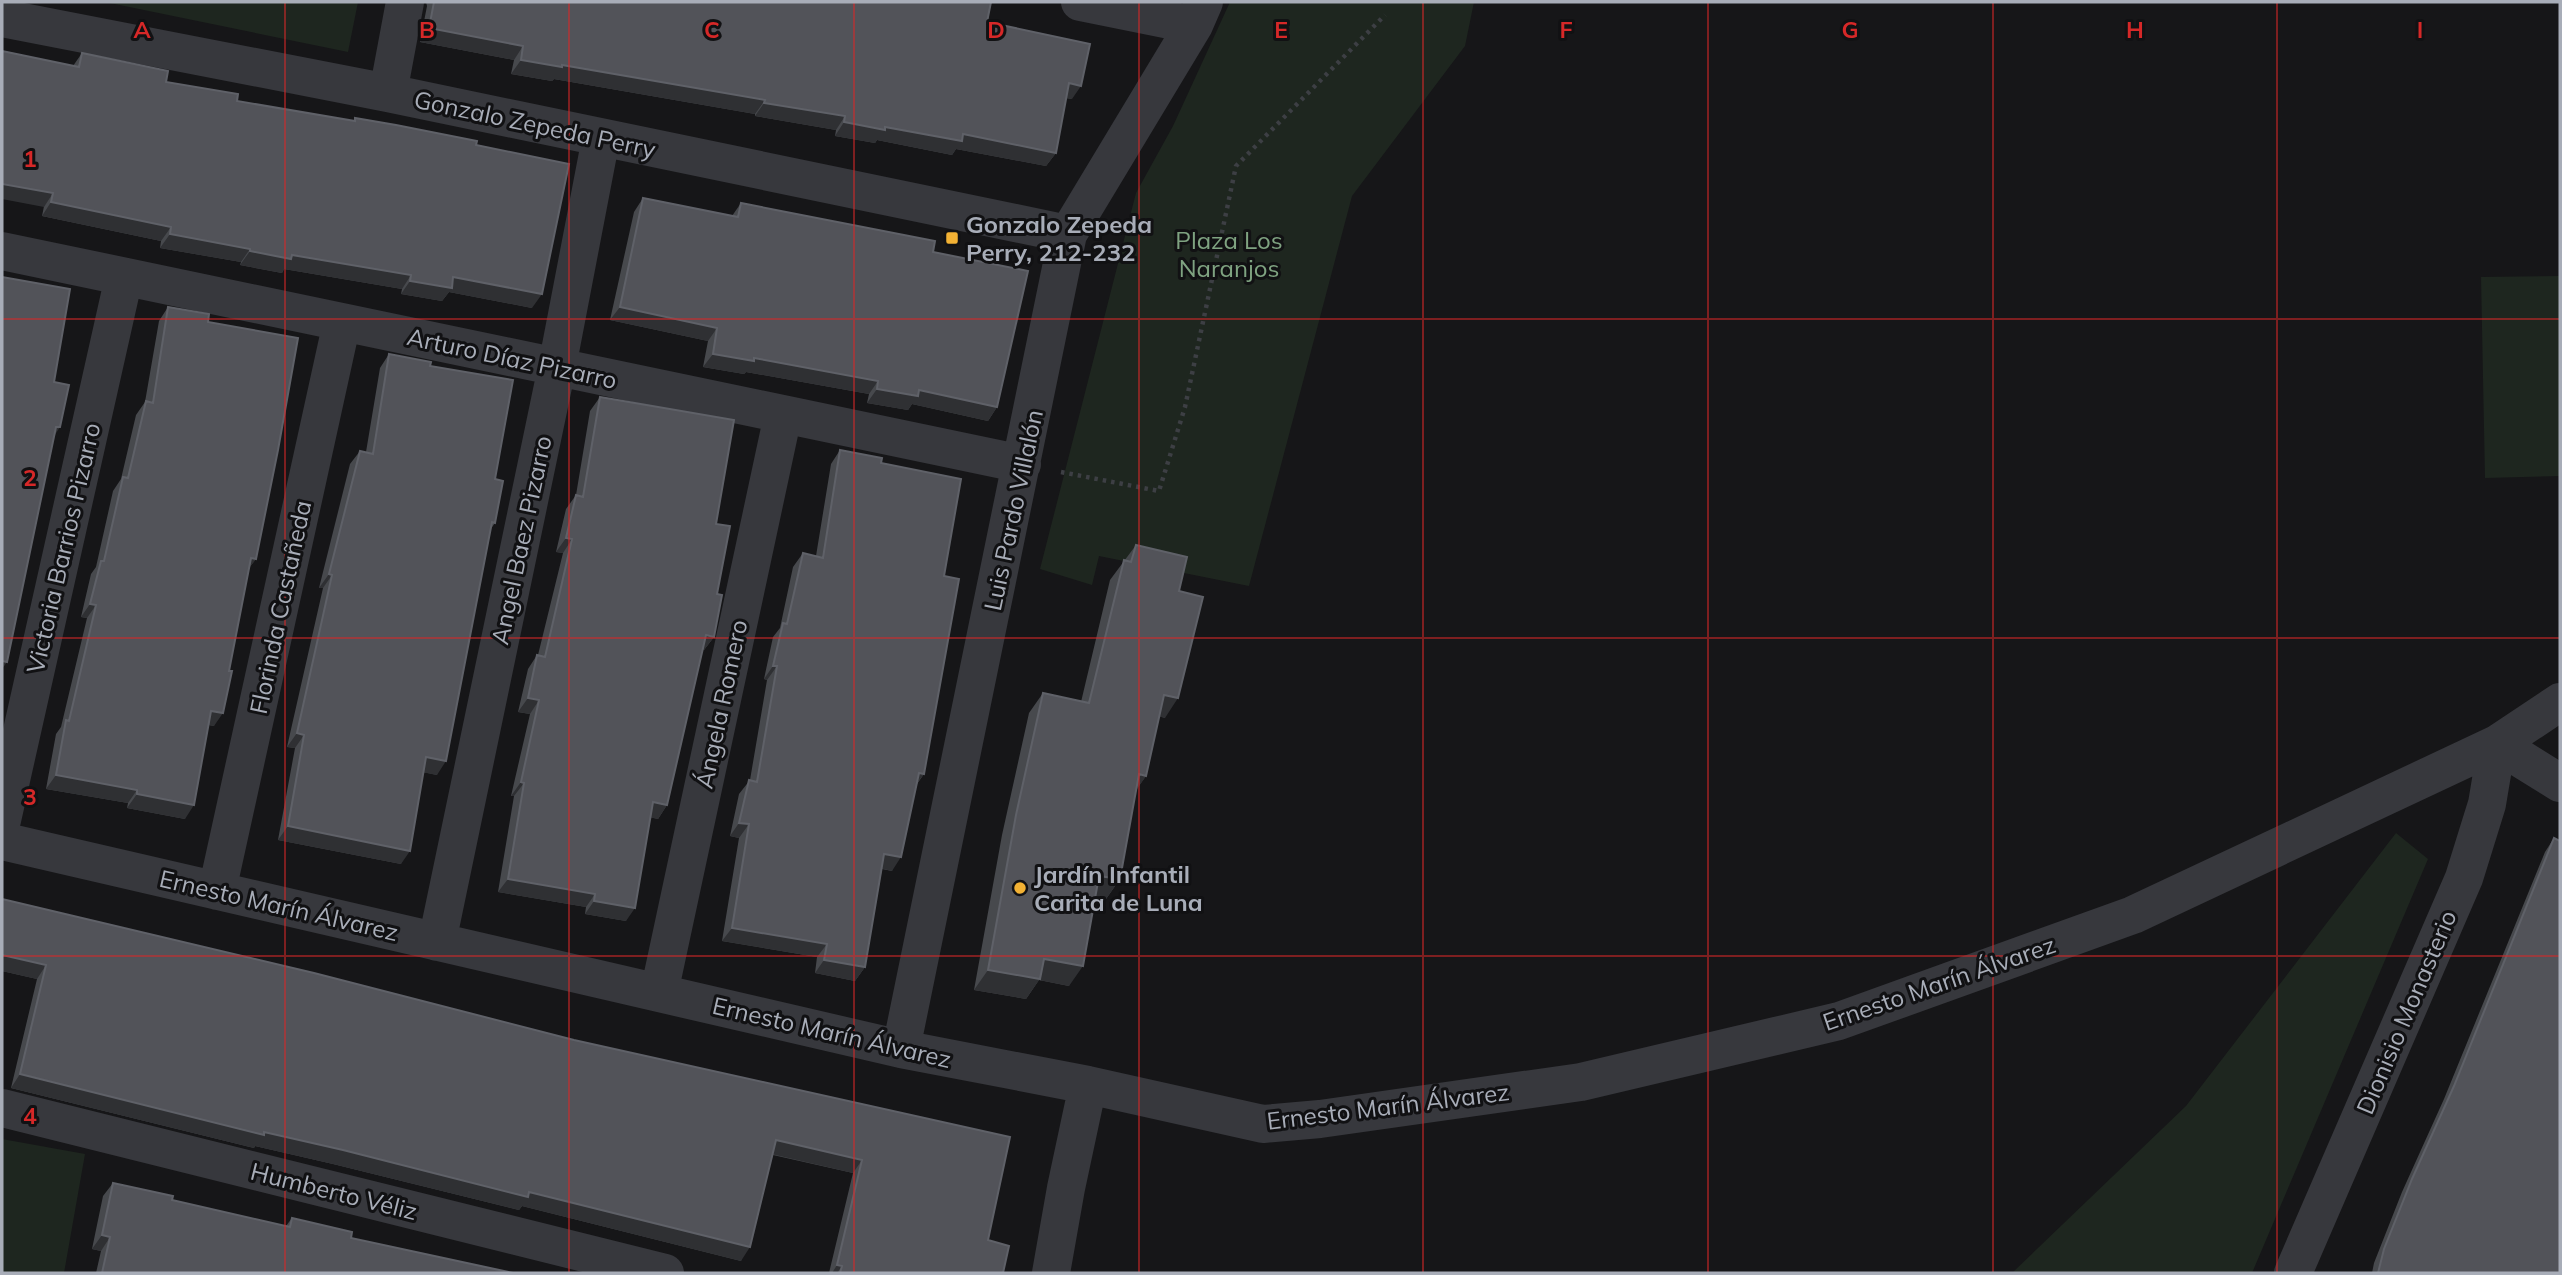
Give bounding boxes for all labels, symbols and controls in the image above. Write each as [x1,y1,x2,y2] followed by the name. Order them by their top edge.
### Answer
[133,15,151,44] text: A
[419,15,435,44] text: B
[704,15,720,44] text: C
[987,15,1005,44] text: D
[1274,15,1288,44] text: E
[1559,15,1573,44] text: F
[1841,15,1859,44] text: G
[2126,15,2144,44] text: H
[2417,15,2423,44] text: I
[411,84,659,164] street label: Gonzalo Zepeda Perry
[23,144,37,173] text: 1
[966,209,1152,267] place label: Gonzalo Zepeda Perry, 212-232
[1175,225,1283,283] park label: Plaza Los Naranjos
[944,230,960,246] marker: Gonzalo Zepeda Perry, 212-232
[404,321,620,395] street label: Arturo Díaz Pizarro
[977,407,1049,613] street label: Luis Pardo Villalón
[20,420,106,676] street label: Victoria Barrios Pizarro
[484,433,558,647] street label: Angel Baez Pizarro
[23,463,37,492] text: 2
[243,498,317,716] street label: Florinda Castañeda
[688,617,754,791] street label: Ángela Romero
[23,782,37,811] text: 3
[1034,859,1203,917] place label: Jardín Infantil Carita de Luna
[157,863,401,947] street label: Ernesto Marín Álvarez
[1012,880,1028,896] marker: Jardín Infantil Carita de Luna
[2349,905,2463,1119] street label: Dionisio Monasterio
[1819,929,2059,1037] street label: Ernesto Marín Álvarez
[710,990,954,1074] street label: Ernesto Marín Álvarez
[1265,1076,1511,1136] street label: Ernesto Marín Álvarez
[23,1101,37,1130] text: 4
[248,1156,420,1226] street label: Humberto Véliz

